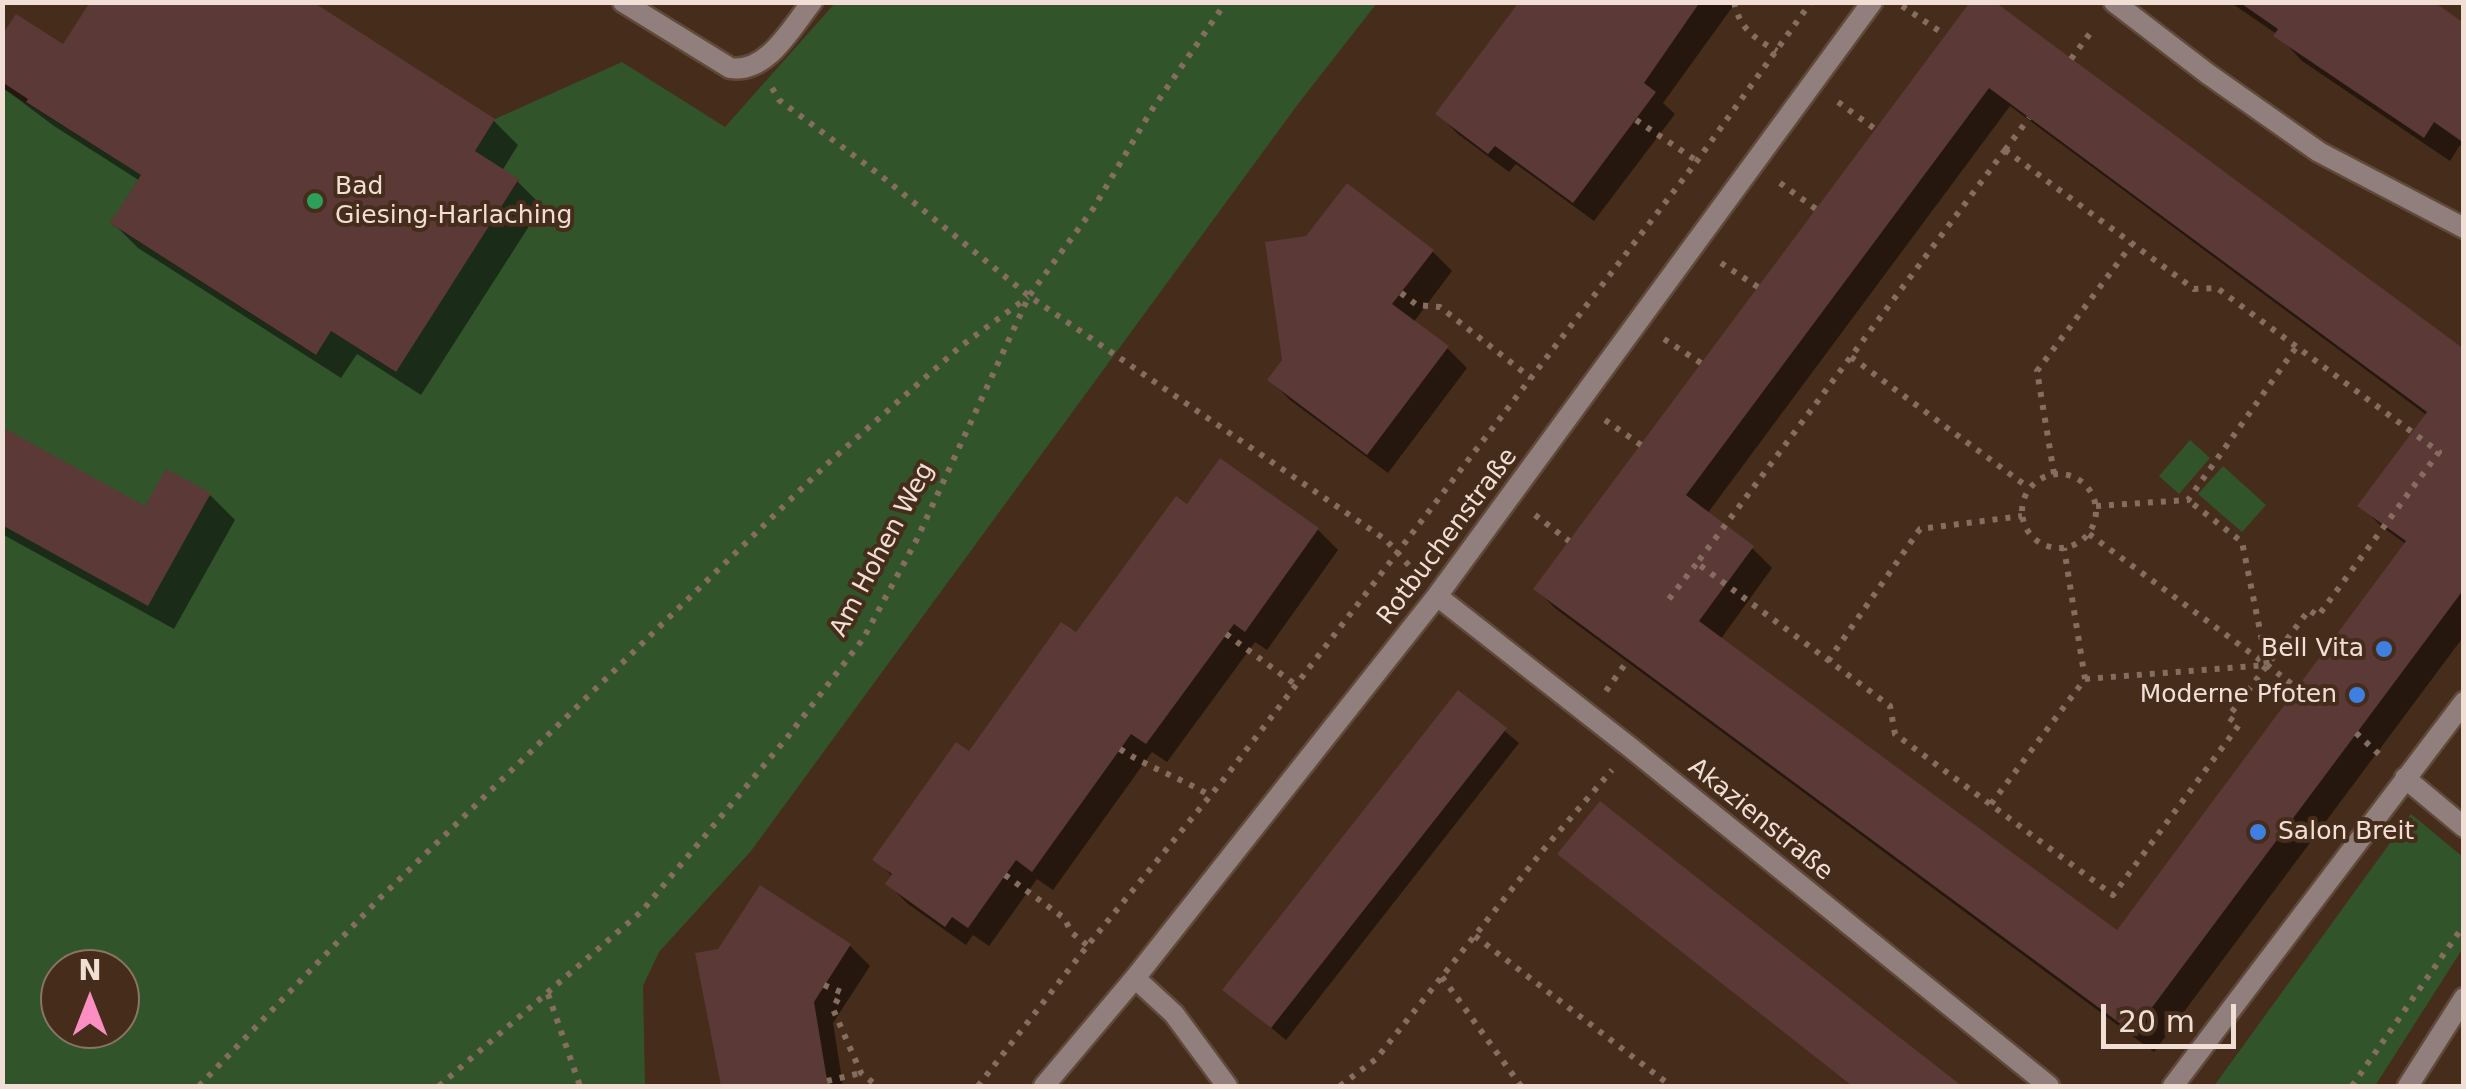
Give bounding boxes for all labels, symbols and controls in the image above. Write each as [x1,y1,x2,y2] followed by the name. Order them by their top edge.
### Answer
[335,172,572,231] place label: Bad Giesing-Harlaching
[304,190,326,212] marker: Bad Giesing-Harlaching
[1372,443,1524,631] street label: Rotbuchenstraße
[824,458,942,642] street label: Am Hohen Weg
[2261,634,2364,664] place label: Bell Vita
[2373,638,2395,660] marker: Bell Vita
[2140,680,2337,710] place label: Moderne Pfoten
[2346,684,2368,706] marker: Moderne Pfoten
[1682,753,1838,887] street label: Akazienstraße
[2278,817,2414,847] place label: Salon Breit
[2247,821,2269,843] marker: Salon Breit
[40,949,140,1049] north arrow
[78,954,102,987] text: N
[2106,984,2241,1046] scale bar
[2118,1004,2195,1039] text: 20 m

